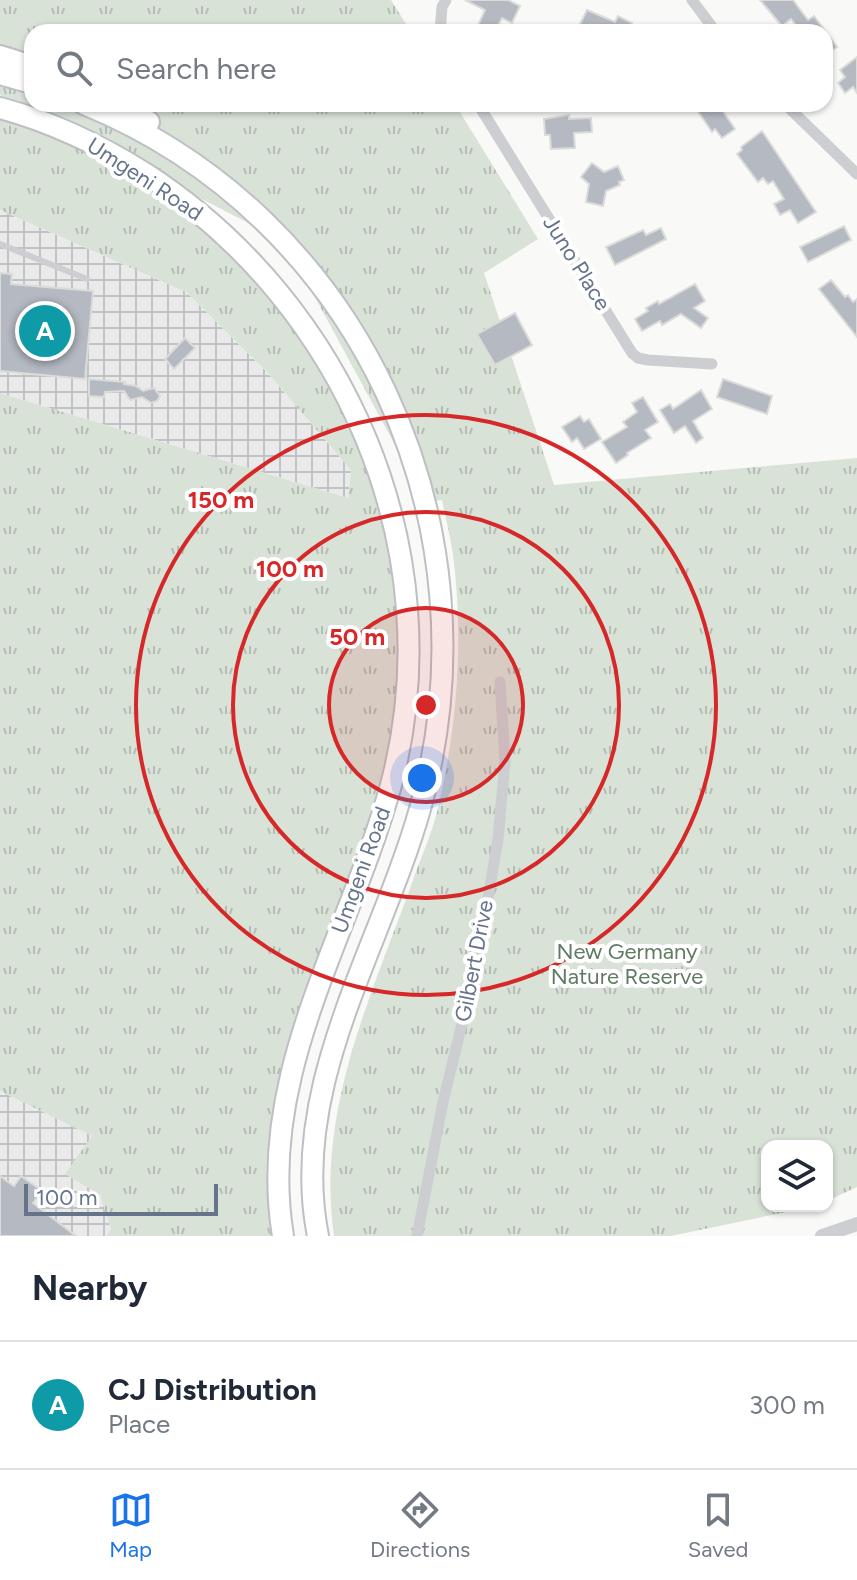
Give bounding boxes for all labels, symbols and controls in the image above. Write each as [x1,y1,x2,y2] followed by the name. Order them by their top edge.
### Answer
[24,24,833,112] search box
[52,46,96,90] icon: search
[116,50,276,87] text: Search here
[82,132,208,226] street label: Umgeni Road
[537,211,617,315] street label: Juno Place
[19,301,71,361] pin: A
[188,485,254,514] text: 150 m
[256,554,324,583] text: 100 m
[329,622,385,651] text: 50 m
[412,691,440,719] centre of rings
[402,758,442,798] your location
[326,803,396,937] street label: Umgeni Road
[449,898,499,1024] street label: Gilbert Drive
[551,938,703,990] park label: New Germany Nature Reserve
[761,1140,833,1212] map controls
[761,1140,833,1212] button: layers
[24,1180,218,1216] scale bar
[36,1184,97,1211] text: 100 m
[32,1268,147,1309] text: Nearby
[108,1371,317,1408] text: CJ Distribution
[49,1389,67,1421] text: A
[749,1389,825,1421] text: 300 m
[108,1408,170,1440] text: Place
[109,1488,153,1563] tab: Map
[370,1488,470,1563] tab: Directions
[688,1488,748,1563] tab: Saved

